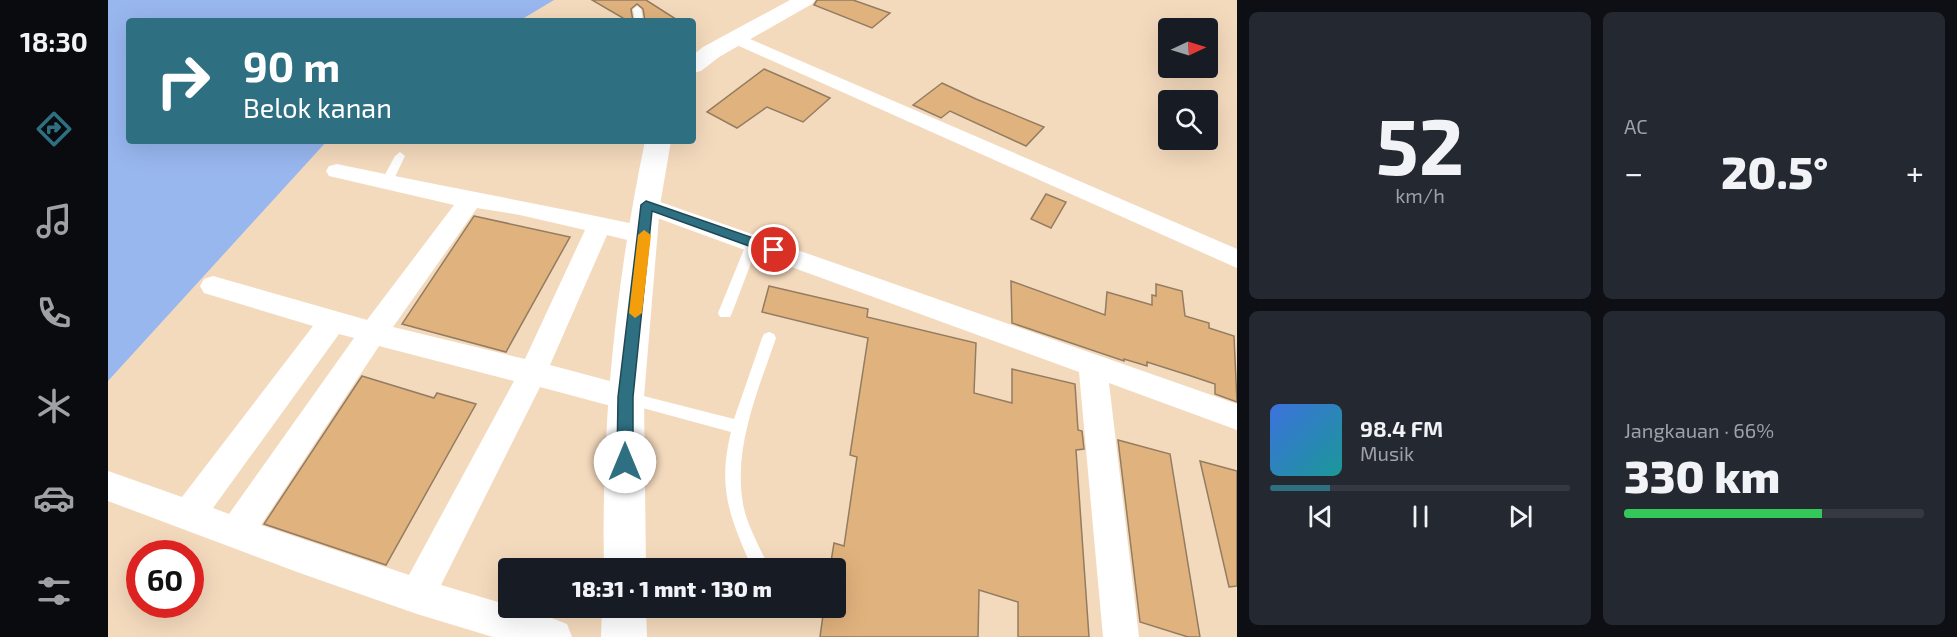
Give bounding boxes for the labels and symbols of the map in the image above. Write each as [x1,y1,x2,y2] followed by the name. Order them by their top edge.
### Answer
[1158,18,1218,78] north arrow
[748,224,799,275] pin
[593,430,657,494] position arrow
[126,540,204,618] speed limit sign: 60

